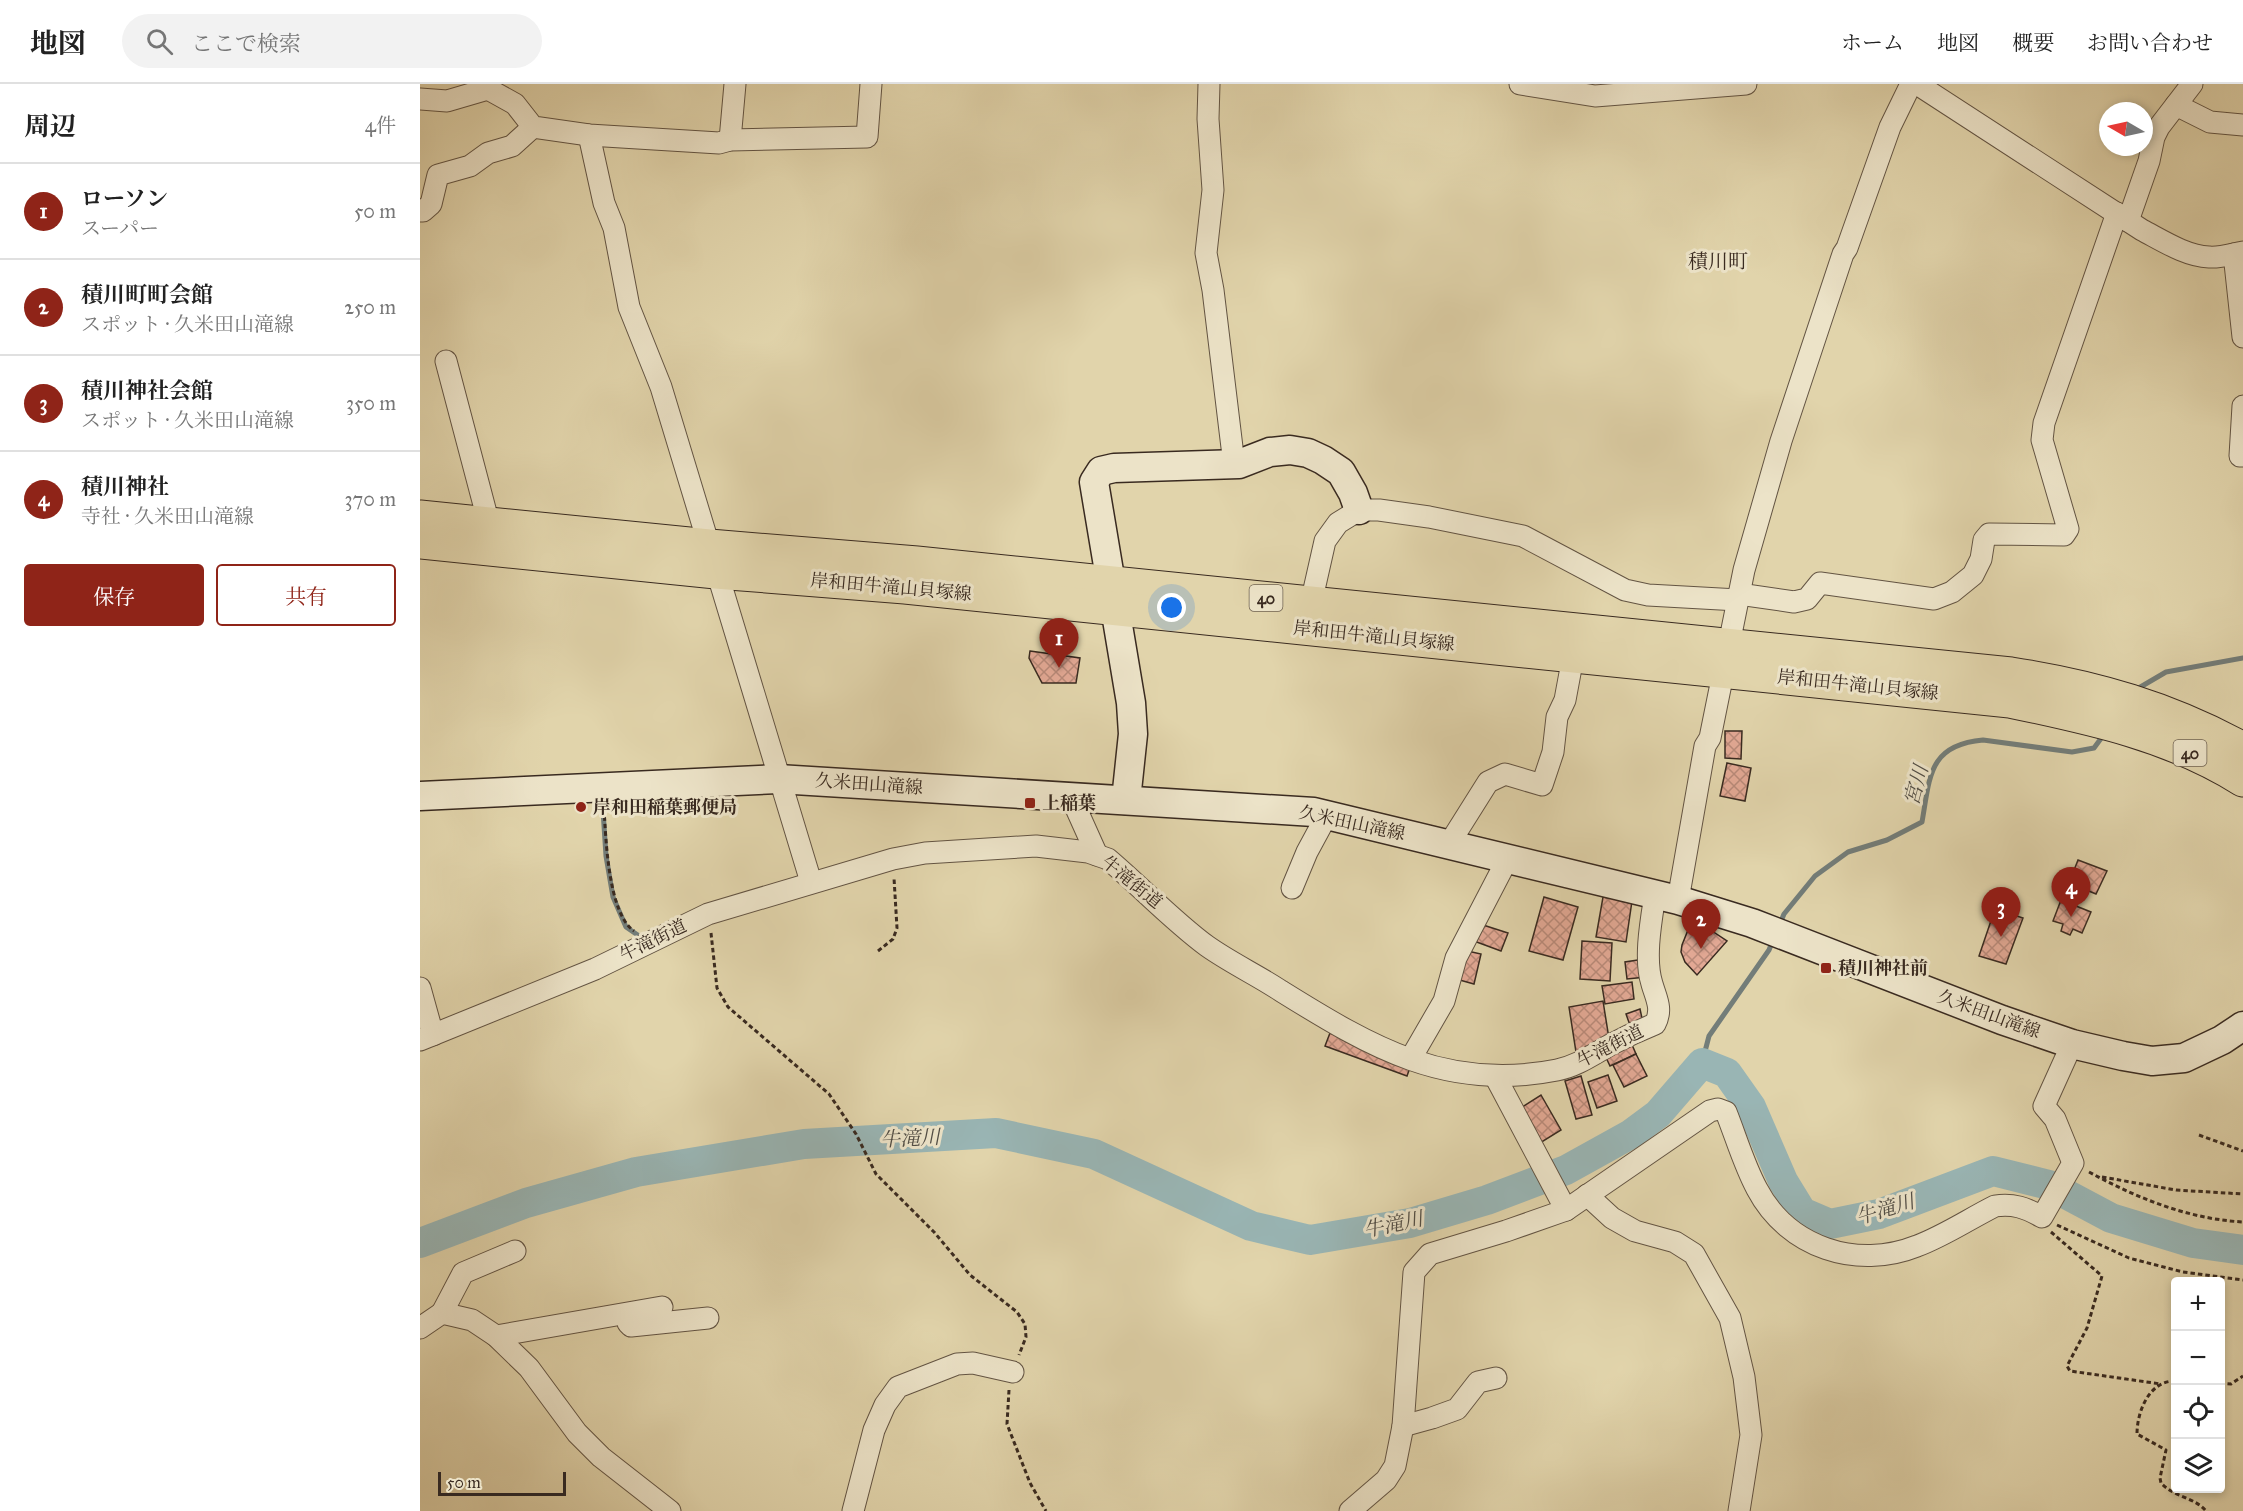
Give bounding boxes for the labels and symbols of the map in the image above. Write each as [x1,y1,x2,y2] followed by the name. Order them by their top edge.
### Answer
[2099,102,2153,156] north arrow
[1688,249,1748,273] district label: 積川町
[809,569,973,605] street label: 岸和田牛滝山貝塚線
[1250,585,1282,611] road number: 40
[1157,593,1186,622] your location
[1292,617,1456,655] street label: 岸和田牛滝山貝塚線
[1040,618,1078,668] pin: 1
[1776,666,1940,704] street label: 岸和田牛滝山貝塚線
[2174,740,2206,766] road number: 40
[1899,761,1933,807] water label: 宮川
[814,769,924,799] street label: 久米田山滝線
[1042,792,1096,814] place label: 上稲葉
[593,796,737,818] place label: 岸和田稲葉郵便局
[1023,796,1037,810] marker: 上稲葉
[574,800,588,814] marker: 岸和田稲葉郵便局
[1297,801,1407,845] street label: 久米田山滝線
[1097,851,1167,913] street label: 牛滝街道
[2052,868,2090,917] pin: 4
[1982,888,2020,937] pin: 3
[1682,900,1720,949] pin: 2
[616,914,690,966] street label: 牛滝街道
[1838,957,1928,979] place label: 積川神社前
[1819,961,1833,975] marker: 積川神社前
[1934,985,2044,1043] street label: 久米田山滝線
[1573,1020,1647,1072] street label: 牛滝街道
[879,1124,943,1152] water label: 牛滝川
[1853,1188,1919,1229] water label: 牛滝川
[1361,1206,1427,1242] water label: 牛滝川
[438,1469,566,1496] scale bar

